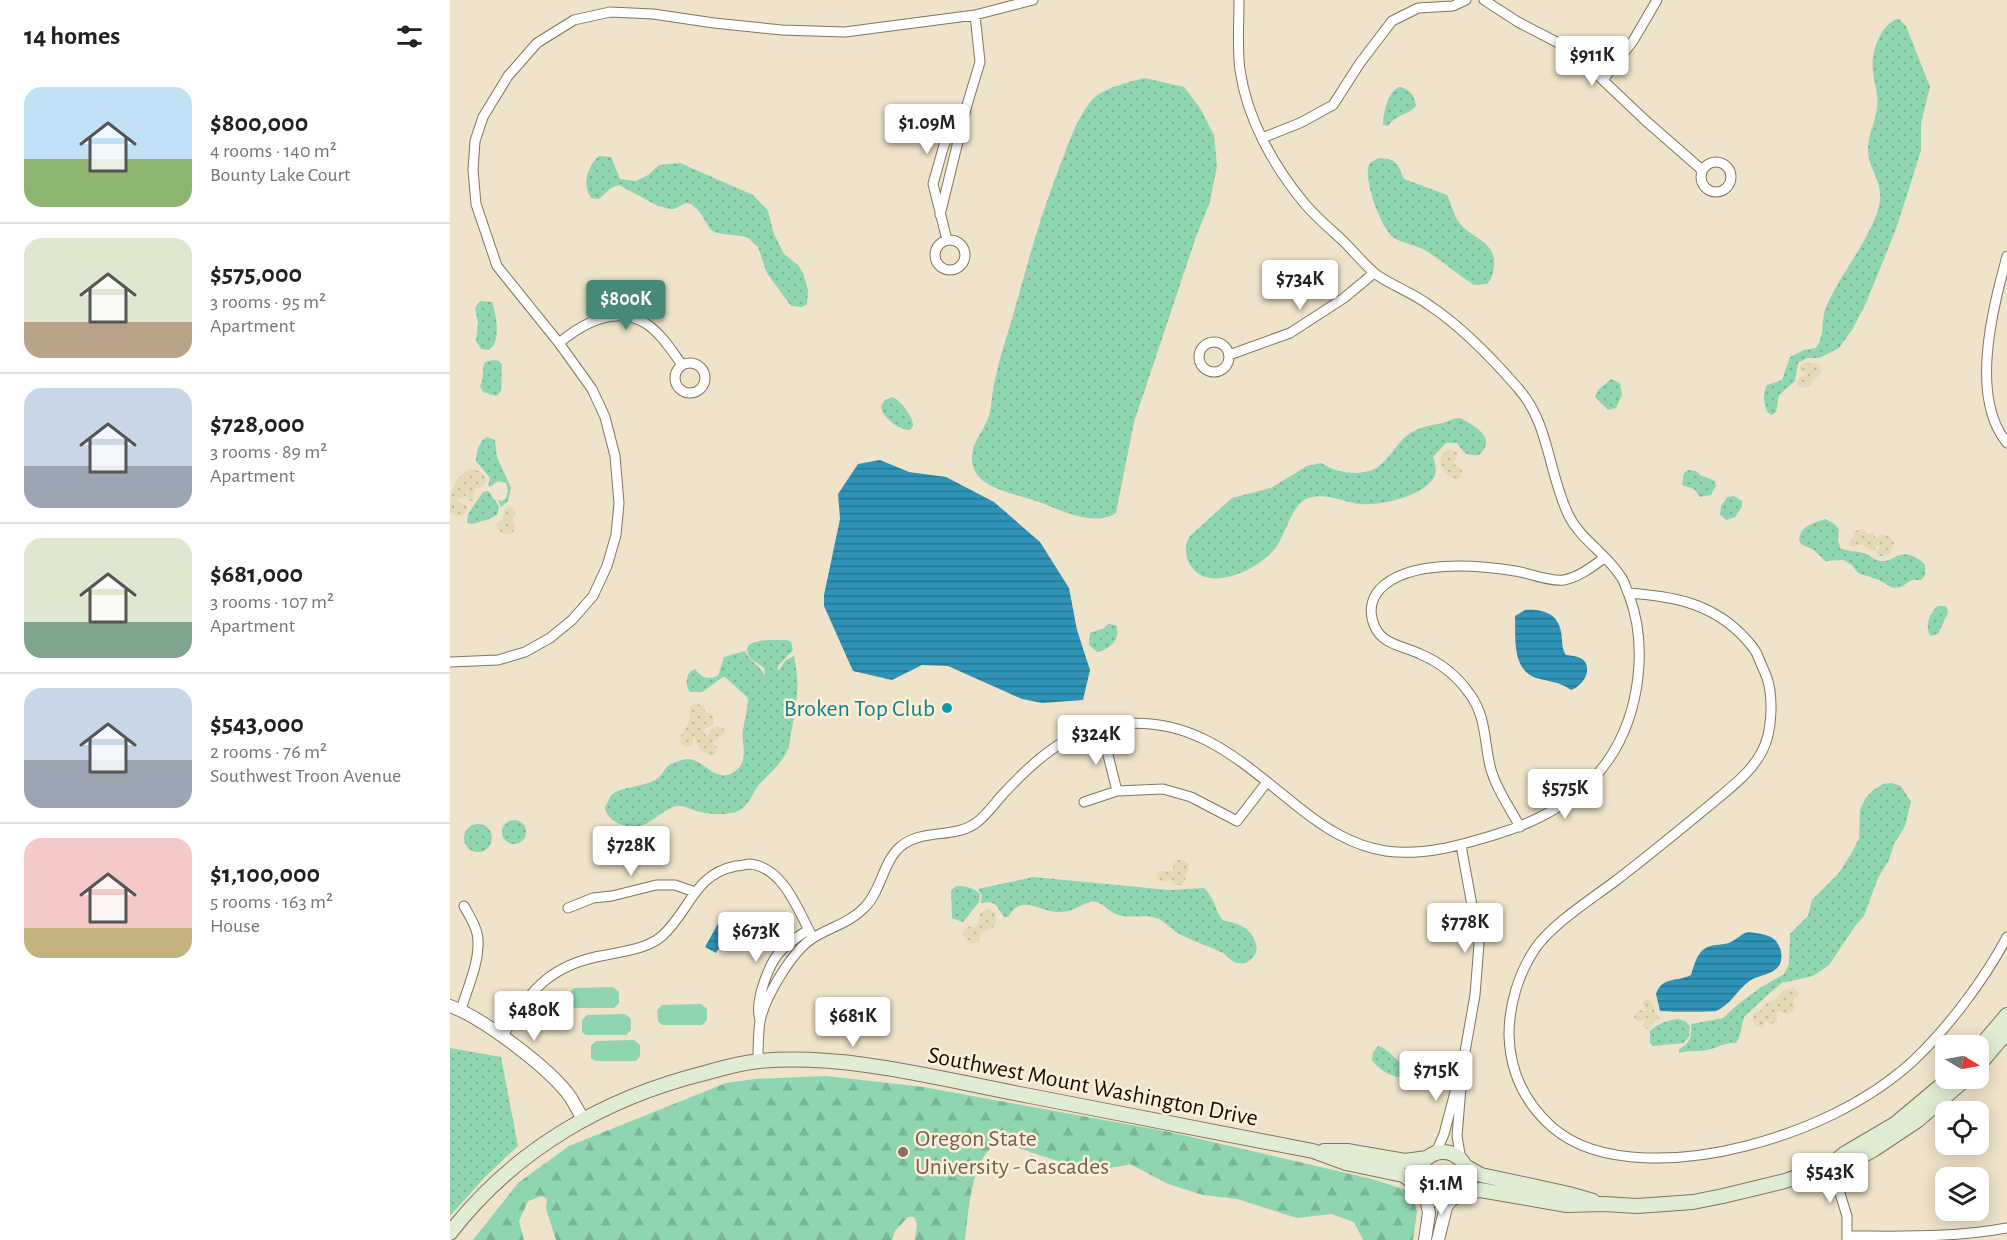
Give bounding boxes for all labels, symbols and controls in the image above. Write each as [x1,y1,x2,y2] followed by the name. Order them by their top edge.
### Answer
[393,20,426,53] icon: filters
[24,23,120,49] text: 14 homes
[1550,36,1634,87] pin: $911K
[1570,45,1614,65] text: $911K
[878,104,976,155] pin: $1.09M
[210,110,308,136] text: $800,000
[72,111,144,183] icon: home
[899,113,955,133] text: $1.09M
[210,141,337,161] text: 4 rooms · 140 m²
[210,165,350,185] text: Bounty Lake Court
[1258,260,1342,311] pin: $734K
[210,261,302,287] text: $575,000
[72,262,144,334] icon: home
[1276,269,1324,289] text: $734K
[584,280,668,331] pin: $800K
[600,289,652,309] text: $800K
[210,292,326,312] text: 3 rooms · 95 m²
[210,316,295,336] text: Apartment
[210,411,305,437] text: $728,000
[72,412,144,484] icon: home
[210,442,327,462] text: 3 rooms · 89 m²
[210,466,295,486] text: Apartment
[210,561,303,587] text: $681,000
[72,562,144,634] icon: home
[210,592,334,612] text: 3 rooms · 107 m²
[210,616,295,636] text: Apartment
[784,697,935,721] place label: Broken Top Club
[940,701,954,715] marker: Broken Top Club
[210,711,304,737] text: $543,000
[72,712,144,784] icon: home
[1054,715,1138,766] pin: $324K
[1072,724,1120,744] text: $324K
[210,742,327,762] text: 2 rooms · 76 m²
[210,766,401,786] text: Southwest Troon Avenue
[1523,769,1607,820] pin: $575K
[1542,778,1588,798] text: $575K
[589,826,673,877] pin: $728K
[607,835,655,855] text: $728K
[210,861,320,887] text: $1,100,000
[72,862,144,934] icon: home
[210,892,333,912] text: 5 rooms · 163 m²
[1423,903,1507,954] pin: $778K
[714,912,798,963] pin: $673K
[1441,912,1489,932] text: $778K
[210,916,260,936] text: House
[732,921,780,941] text: $673K
[492,991,576,1042] pin: $480K
[811,997,895,1048] pin: $681K
[508,1000,560,1020] text: $480K
[829,1006,877,1026] text: $681K
[1935,1035,1989,1089] north arrow
[1935,1035,1989,1221] map controls
[926,1043,1260,1131] street label: Southwest Mount Washington Drive
[1394,1051,1478,1102] pin: $715K
[1413,1060,1459,1080] text: $715K
[1935,1101,1989,1155] button: locate
[915,1127,1109,1179] place label: Oregon State University - Cascades
[896,1145,910,1159] marker: Oregon State University - Cascades
[1788,1153,1872,1204] pin: $543K
[1806,1162,1854,1182] text: $543K
[1399,1165,1483,1216] pin: $1.1M
[1935,1167,1989,1221] button: layers
[1419,1174,1463,1194] text: $1.1M

